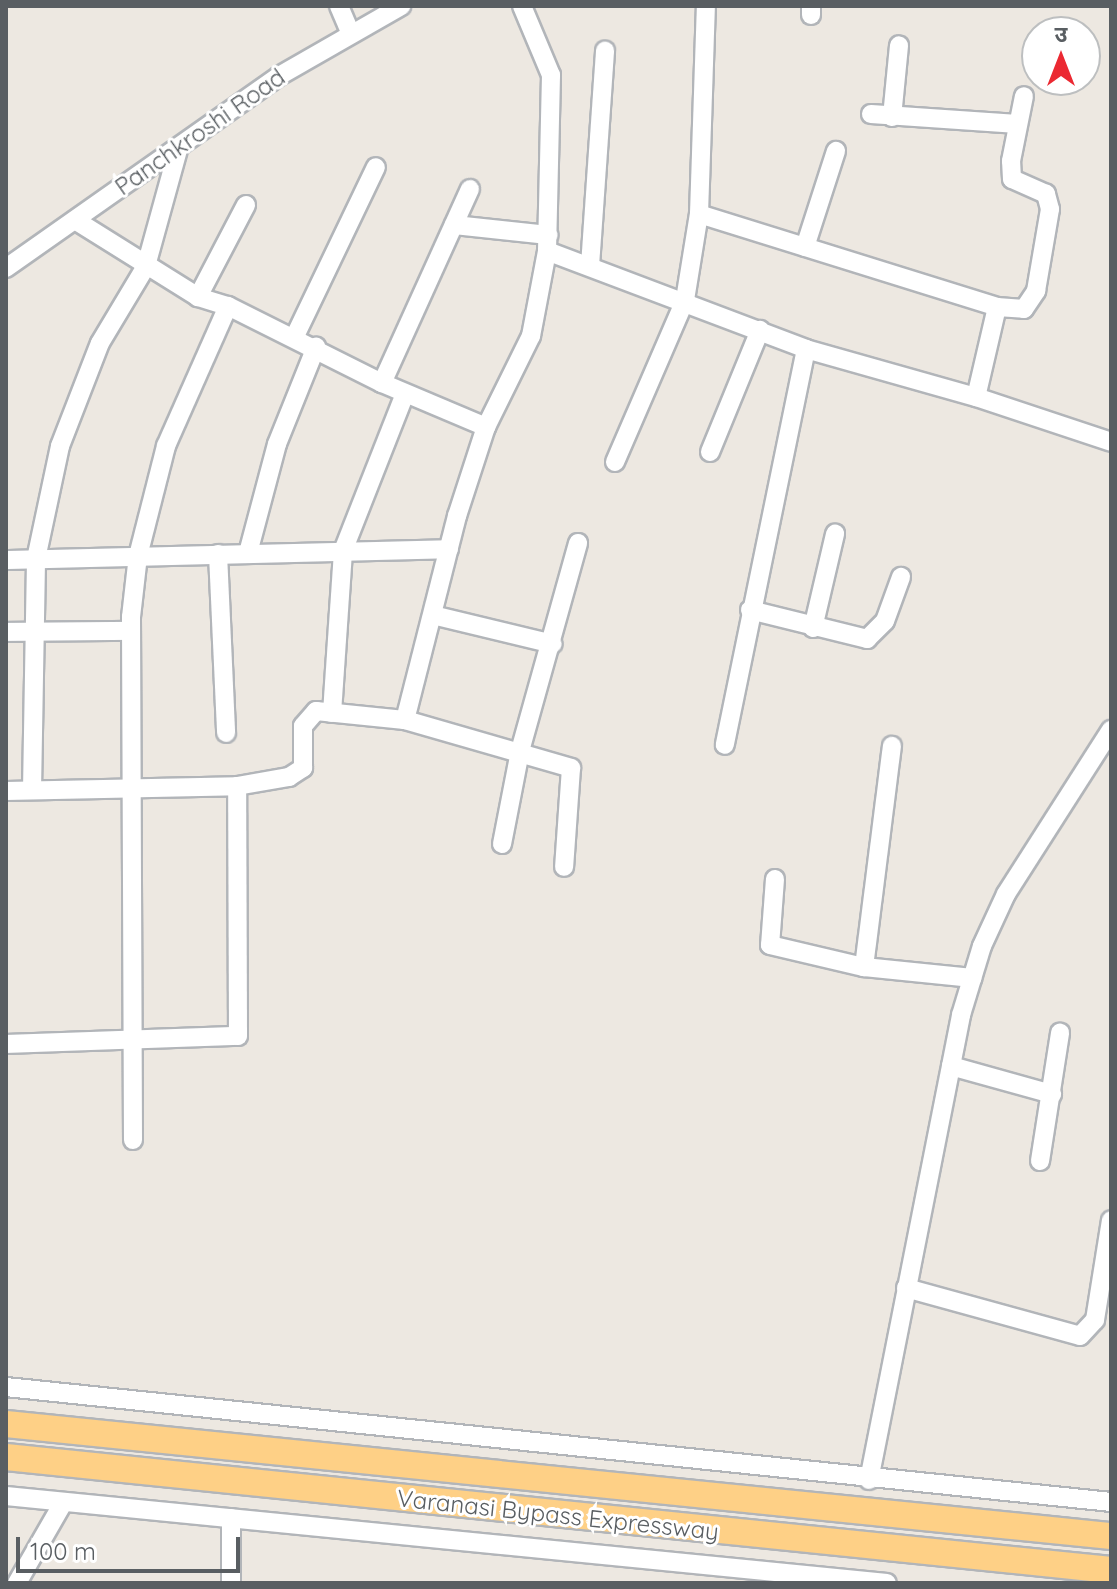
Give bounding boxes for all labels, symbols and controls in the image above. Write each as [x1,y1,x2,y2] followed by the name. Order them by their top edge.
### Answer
[1021,16,1101,96] north arrow
[1055,20,1067,48] text: उ
[109,63,291,201] street label: Panchkroshi Road
[396,1484,720,1546] street label: Varanasi Bypass Expressway
[20,1521,244,1571] scale bar
[30,1536,96,1566] text: 100 m

